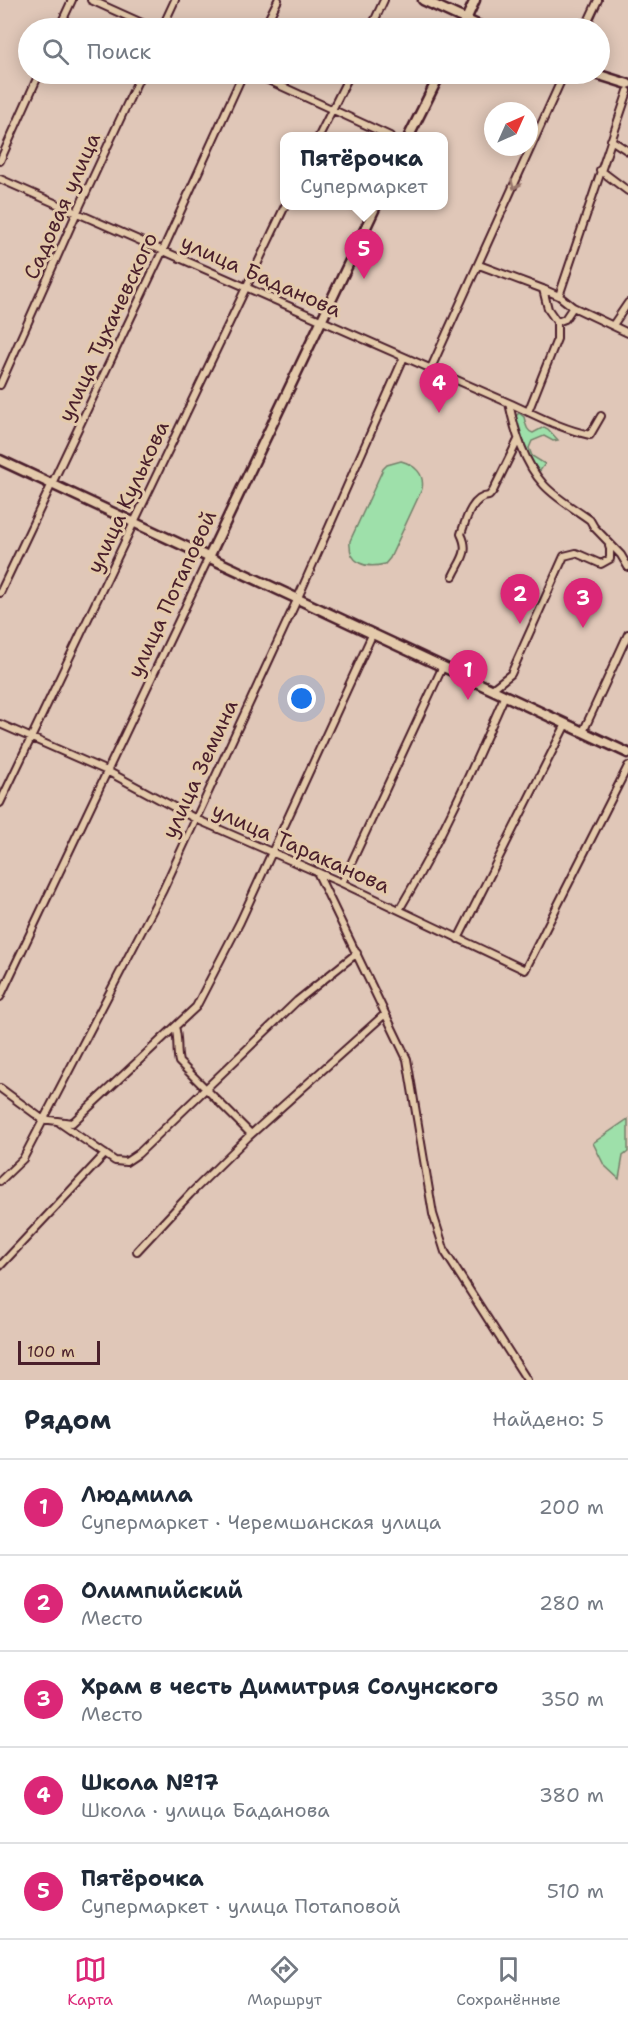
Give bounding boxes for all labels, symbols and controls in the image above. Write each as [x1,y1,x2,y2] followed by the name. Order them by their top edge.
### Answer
[18,18,610,84] search box
[39,35,72,68] icon: search
[87,37,151,66] text: Поиск
[484,102,538,156] north arrow
[17,128,107,284] street label: Садовая улица
[280,132,448,210] popup
[300,144,423,173] text: Пятёрочка
[300,173,428,199] text: Супермаркет
[510,178,522,189] one-way arrow
[52,228,164,426] street label: улица Тухачевского
[176,228,346,324] street label: улица Баданова
[344,230,384,279] pin: 5
[420,364,458,413] pin: 4
[80,416,176,578] street label: улица Кулькова
[121,506,223,682] street label: улица Потаповой
[500,574,540,624] pin: 2
[564,578,602,628] pin: 3
[448,650,488,700] pin: 1
[287,684,316,713] your location
[156,695,244,843] street label: улица Земина
[208,796,394,900] street label: улица Тараканова
[18,1338,100,1366] scale bar
[27,1341,75,1362] text: 100 m
[24,1402,111,1437] text: Рядом
[492,1406,604,1432] text: Найдено: 5
[81,1480,193,1509] text: Людмила
[39,1494,48,1520] text: 1
[539,1494,604,1520] text: 200 m
[81,1509,441,1535] text: Супермаркет · Черемшанская улица
[81,1576,243,1605] text: Олимпийский
[37,1590,51,1616] text: 2
[539,1590,604,1616] text: 280 m
[81,1605,143,1631] text: Место
[81,1672,498,1701] text: Храм в честь Димитрия Солунского
[37,1686,51,1712] text: 3
[540,1686,604,1712] text: 350 m
[81,1701,143,1727] text: Место
[81,1768,219,1797] text: Школа №17
[37,1782,51,1808] text: 4
[539,1782,604,1808] text: 380 m
[81,1797,330,1823] text: Школа · улица Баданова
[81,1864,204,1893] text: Пятёрочка
[37,1878,50,1904] text: 5
[547,1878,604,1904] text: 510 m
[81,1893,401,1919] text: Супермаркет · улица Потаповой
[67,1953,113,2010] tab: Карта
[247,1953,322,2010] tab: Маршрут
[456,1953,561,2010] tab: Сохранённые

